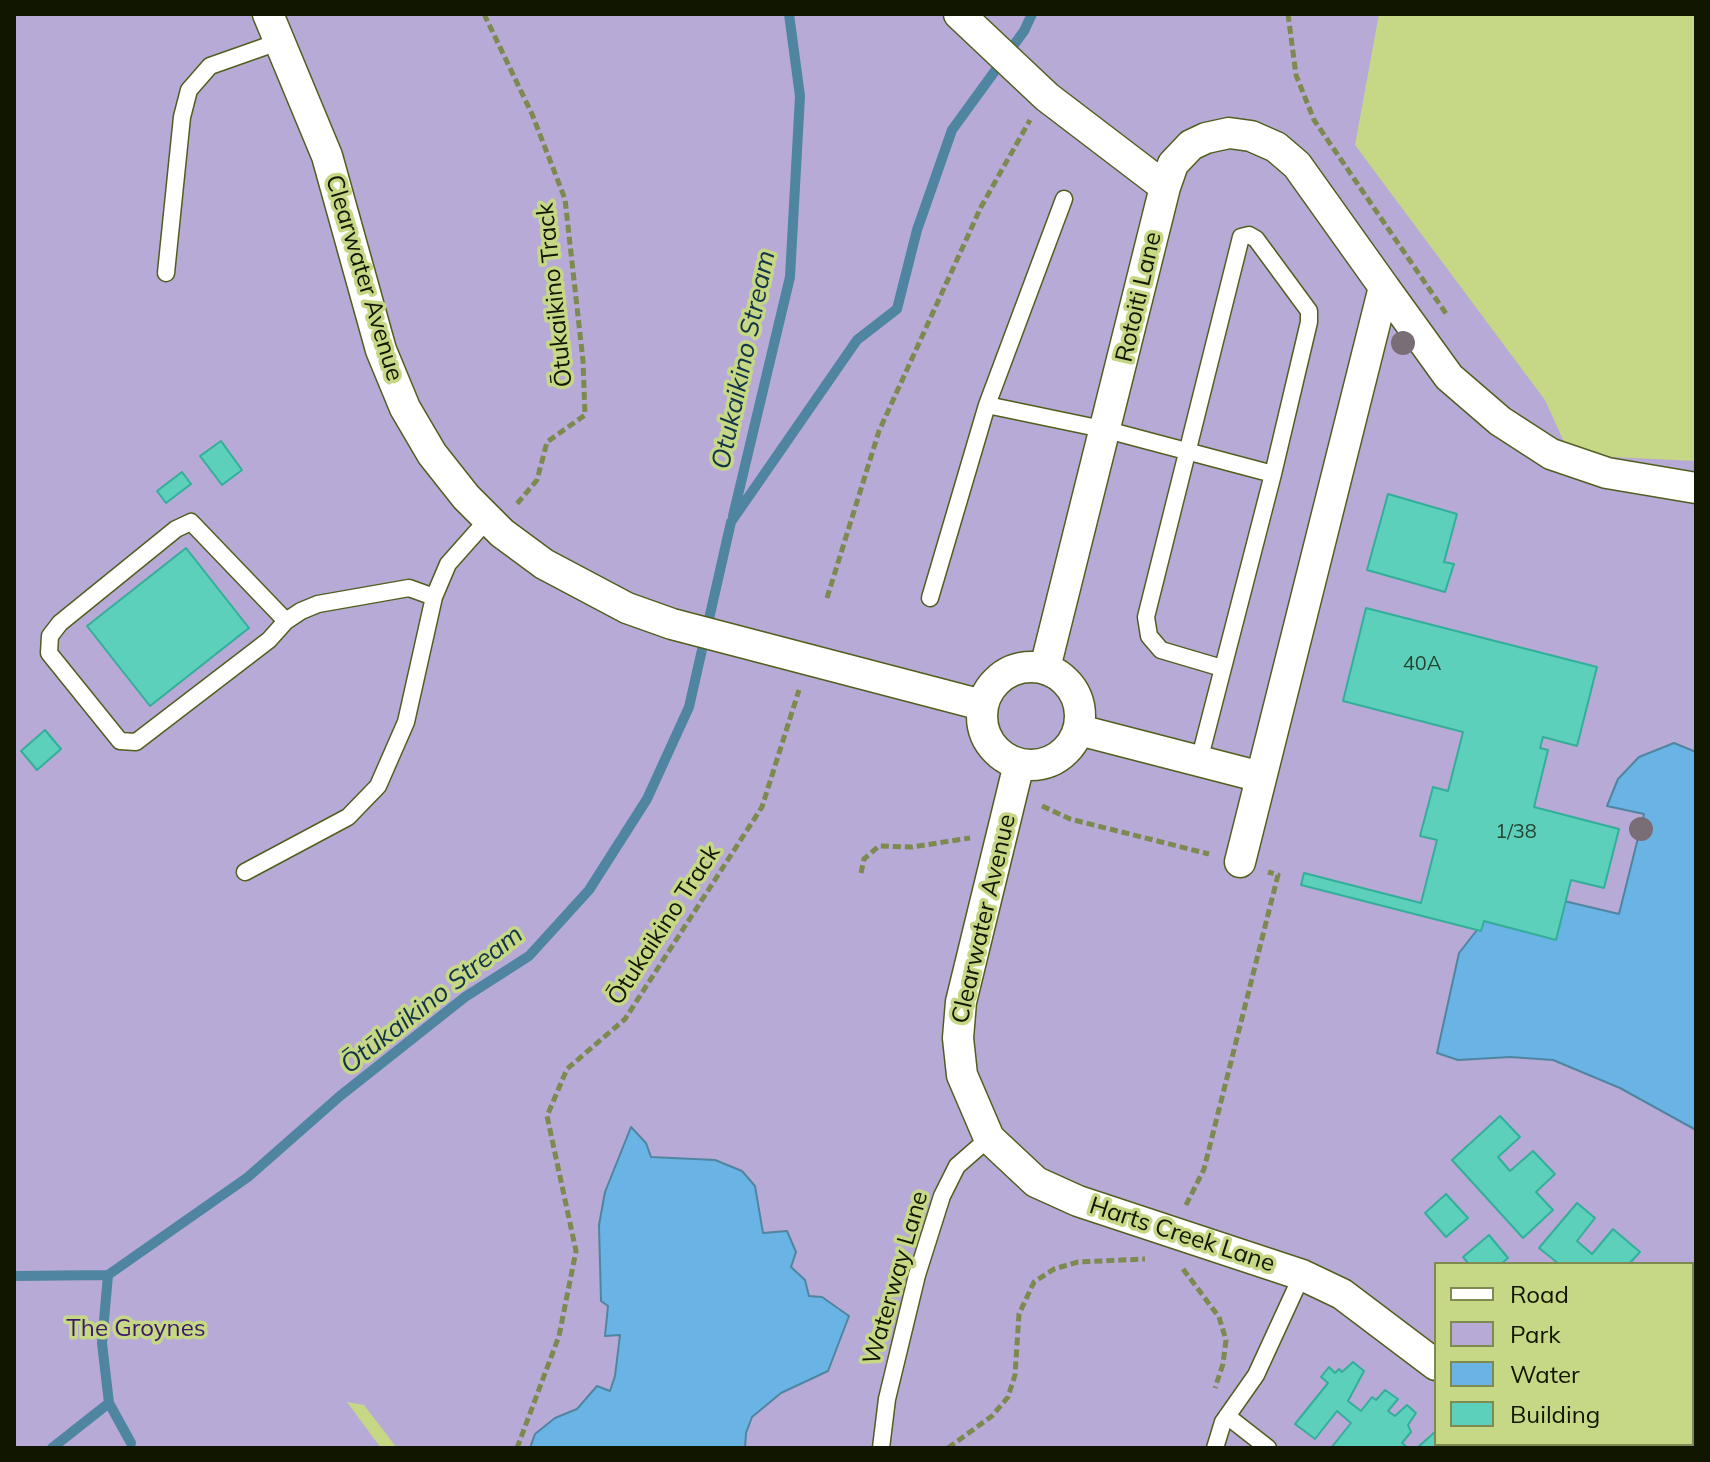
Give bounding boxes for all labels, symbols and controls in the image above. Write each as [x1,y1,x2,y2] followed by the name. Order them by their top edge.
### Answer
[319,171,409,385] street label: Clearwater Avenue
[531,201,579,389] street label: Ōtukaikino Track
[1110,229,1168,365] street label: Rotoiti Lane
[706,248,782,472] water label: Otukaikino Stream
[1403,652,1441,676] house number: 40A
[946,812,1022,1026] street label: Clearwater Avenue
[1495,820,1537,844] house number: 1/38
[602,840,726,1010] street label: Ōtukaikino Track
[335,919,529,1081] water label: Ōtūkaikino Stream
[857,1188,935,1368] street label: Waterway Lane
[1086,1191,1278,1279] street label: Harts Creek Lane
[1434,1262,1694,1446] legend
[1510,1279,1569,1309] text: Road
[66,1315,206,1343] park label: The Groynes
[1510,1319,1561,1349] text: Park
[1510,1359,1580,1389] text: Water
[1510,1399,1600,1429] text: Building

